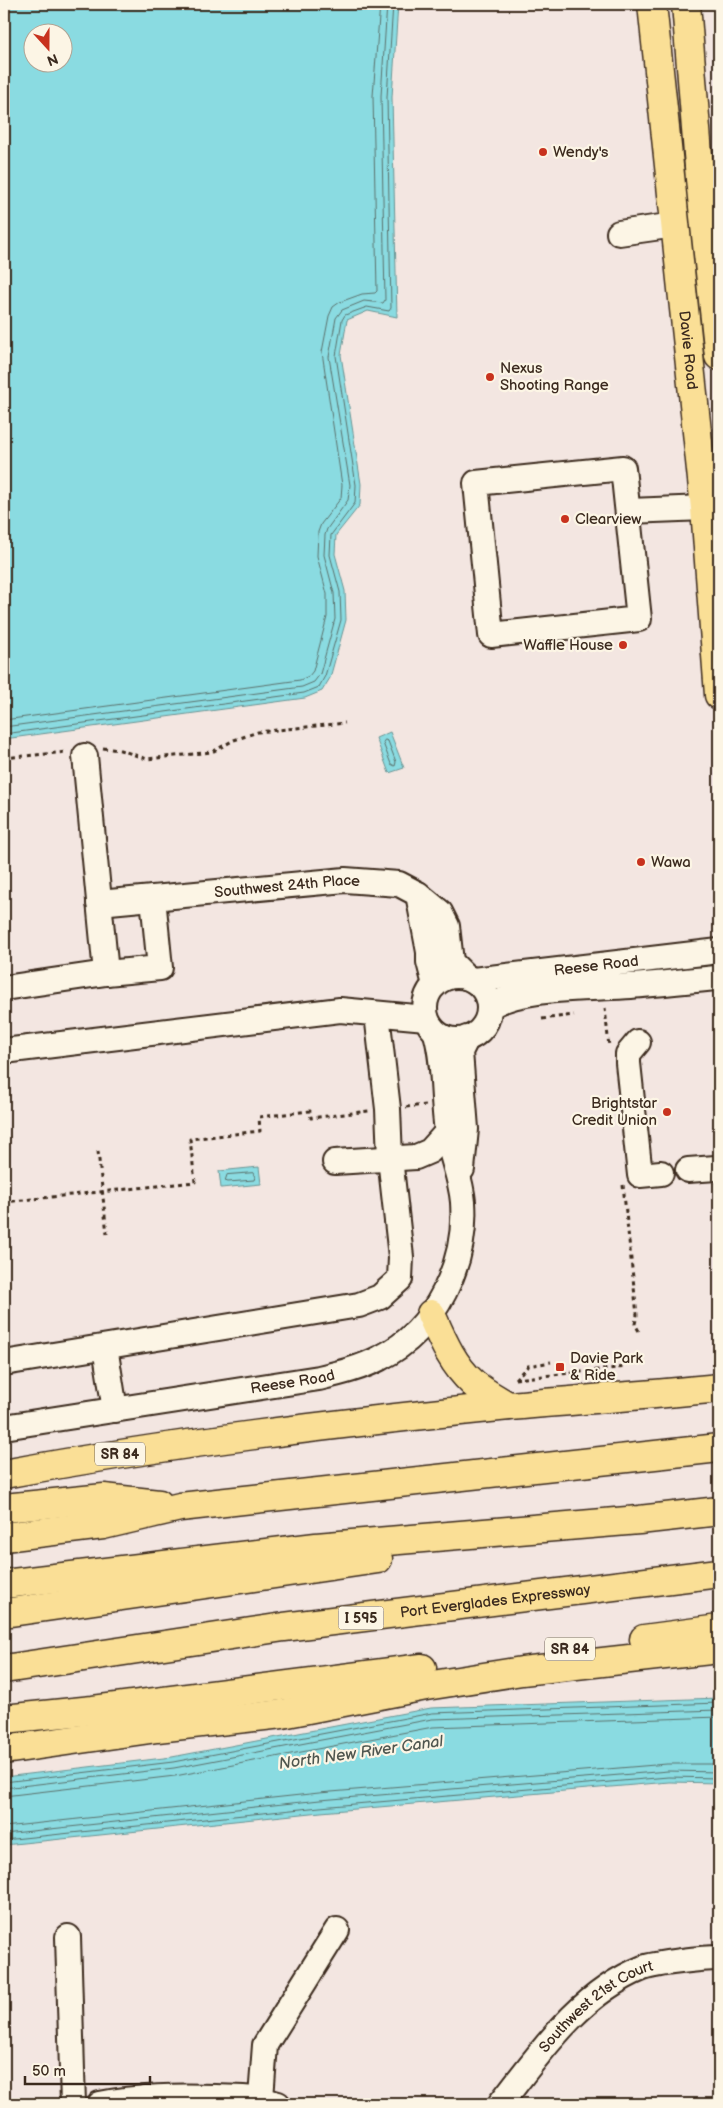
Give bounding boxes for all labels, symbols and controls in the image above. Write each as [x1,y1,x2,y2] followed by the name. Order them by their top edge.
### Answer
[22,22,72,72] north arrow
[45,50,60,69] text: N
[553,143,609,162] place label: Wendy's
[537,146,549,158] marker: Wendy's
[675,310,702,390] street label: Davie Road
[500,359,609,395] place label: Nexus Shooting Range
[484,371,496,383] marker: Nexus Shooting Range
[575,510,641,529] place label: Clearview
[559,513,571,525] marker: Clearview
[523,636,613,655] place label: Waffle House
[617,639,629,651] marker: Waffle House
[651,853,691,872] place label: Wawa
[635,856,647,868] marker: Wawa
[213,870,361,902] street label: Southwest 24th Place
[553,951,640,980] street label: Reese Road
[572,1094,658,1130] place label: Brightstar Credit Union
[661,1106,673,1118] marker: Brightstar Credit Union
[570,1349,644,1385] place label: Davie Park & Ride
[554,1361,566,1373] marker: Davie Park & Ride
[249,1365,337,1398] street label: Reese Road
[95,1442,145,1466] road number: SR 84
[399,1580,592,1622] street label: Port Everglades Expressway
[338,1606,384,1630] road number: I 595
[545,1638,595,1660] road number: SR 84
[278,1732,446,1774] water label: North New River Canal
[535,1956,655,2056] street label: Southwest 21st Court
[25,2053,150,2085] scale bar
[32,2062,66,2081] text: 50 m

